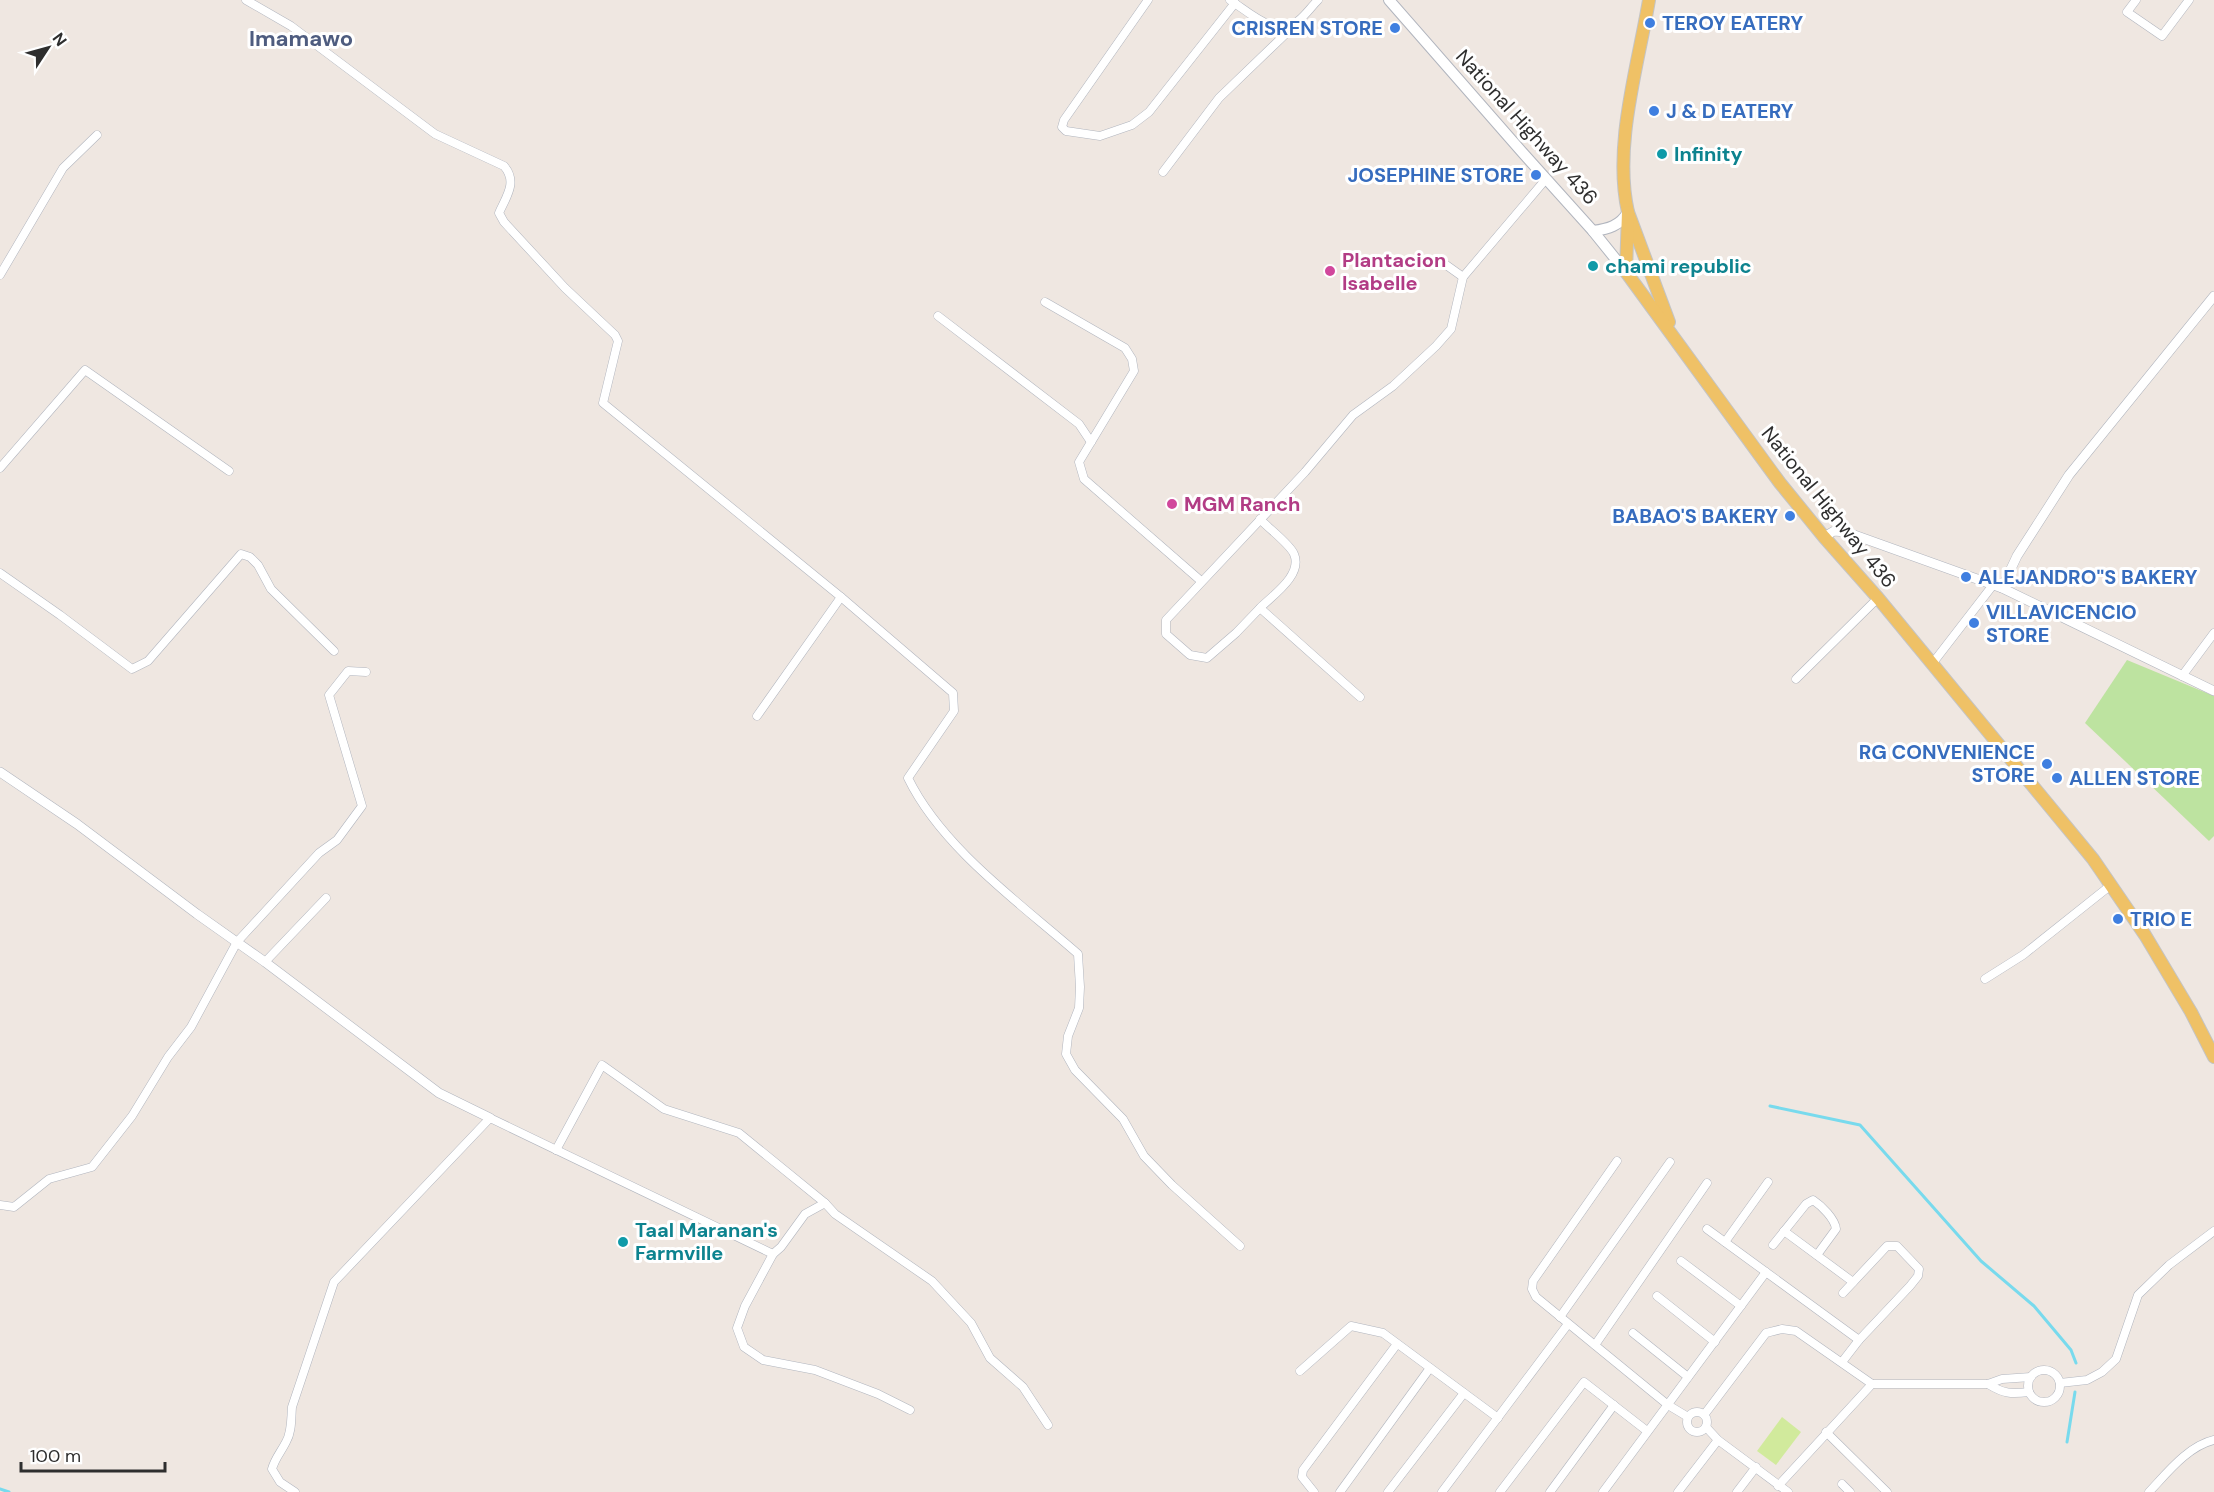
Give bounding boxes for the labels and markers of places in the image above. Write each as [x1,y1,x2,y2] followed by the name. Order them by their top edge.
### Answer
[1662,10,1804,36] place label: TEROY EATERY
[1231,15,1383,41] place label: CRISREN STORE
[1643,16,1657,30] marker: TEROY EATERY
[1388,21,1402,35] marker: CRISREN STORE
[1666,98,1794,124] place label: J & D EATERY
[1647,104,1661,118] marker: J & D EATERY
[1674,141,1743,167] place label: Infinity
[1655,147,1669,161] marker: Infinity
[1347,162,1524,188] place label: JOSEPHINE STORE
[1529,168,1543,182] marker: JOSEPHINE STORE
[1342,247,1446,296] place label: Plantacion Isabelle
[1605,253,1752,279] place label: chami republic
[1586,259,1600,273] marker: chami republic
[1323,264,1337,278] marker: Plantacion Isabelle
[1184,491,1300,517] place label: MGM Ranch
[1165,497,1179,511] marker: MGM Ranch
[1612,503,1778,529] place label: BABAO'S BAKERY
[1783,509,1797,523] marker: BABAO'S BAKERY
[1978,564,2198,590] place label: ALEJANDRO''S BAKERY
[1959,570,1973,584] marker: ALEJANDRO''S BAKERY
[1986,599,2137,648] place label: VILLAVICENCIO STORE
[1967,616,1981,630] marker: VILLAVICENCIO STORE
[1859,739,2035,788] place label: RG CONVENIENCE STORE
[2040,757,2054,771] marker: RG CONVENIENCE STORE
[2069,765,2200,791] place label: ALLEN STORE
[2050,771,2064,785] marker: ALLEN STORE
[2130,906,2192,932] place label: TRIO E
[2111,912,2125,926] marker: TRIO E
[635,1217,778,1266] place label: Taal Maranan's Farmville
[616,1235,630,1249] marker: Taal Maranan's Farmville

